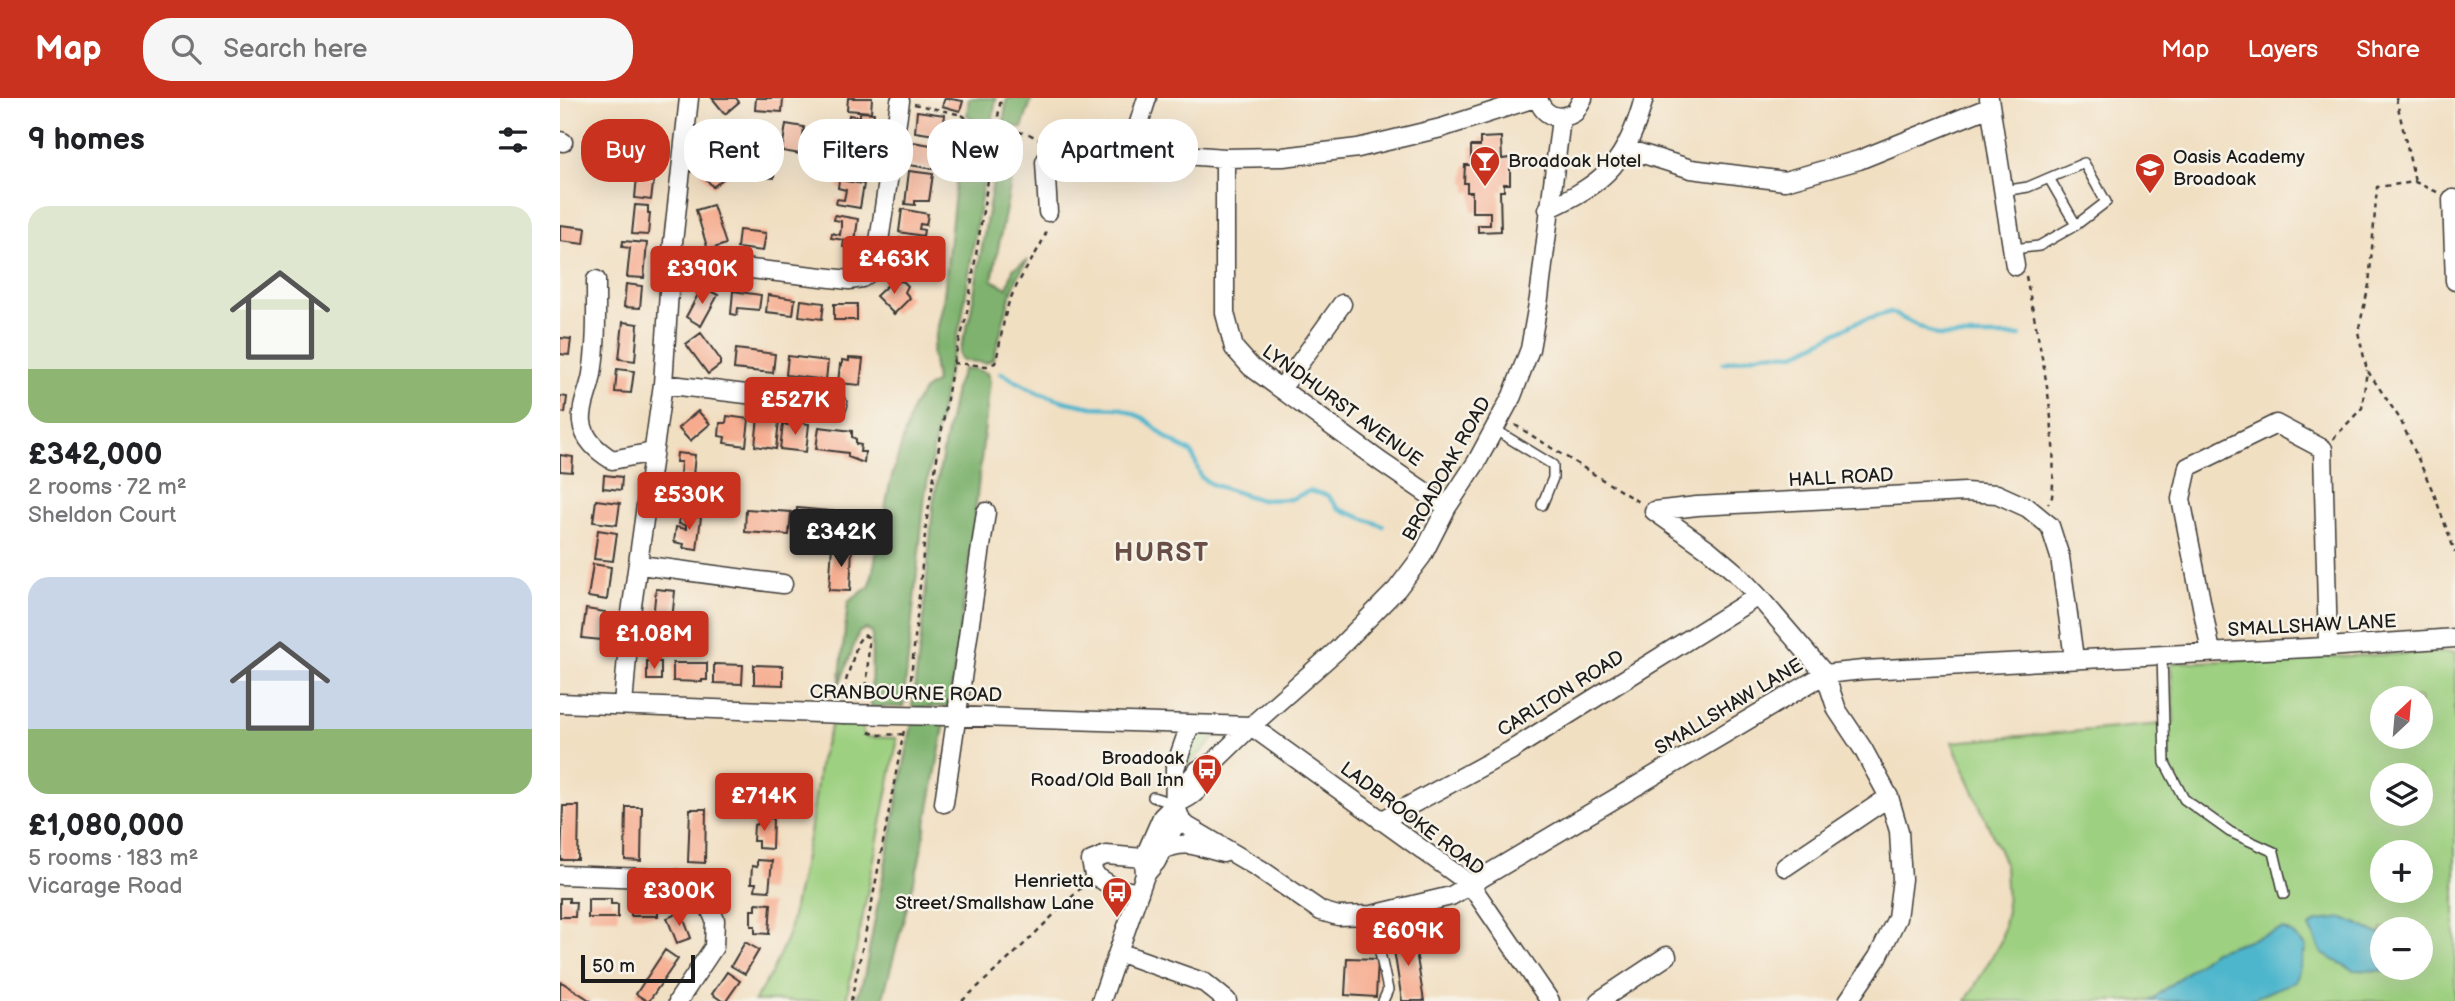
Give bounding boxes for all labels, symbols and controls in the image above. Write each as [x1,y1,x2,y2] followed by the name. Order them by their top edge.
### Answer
[143,18,633,81] search box
[35,29,101,69] text: Map
[167,30,205,68] icon: search
[223,34,367,65] text: Search here
[2161,35,2209,64] text: Map
[2247,35,2318,64] text: Layers
[2356,35,2420,64] text: Share
[581,119,670,182] chip: Buy
[684,119,784,182] chip: Rent
[798,119,913,182] chip: Filters
[927,119,1023,182] chip: New
[1037,119,1198,182] chip: Apartment
[494,121,532,159] icon: filters
[28,122,145,158] text: 9 homes
[1468,144,1502,188] bar icon: Broadoak Hotel
[2173,146,2305,191] place label: Oasis Academy Broadoak
[1508,150,1641,173] place label: Broadoak Hotel
[2133,151,2167,195] school or university icon: Oasis Academy Broadoak
[845,236,943,296] pin: £463K
[859,245,929,273] text: £463K
[653,246,751,306] pin: £390K
[217,252,343,378] icon: home
[666,255,738,283] text: £390K
[1257,340,1427,472] street label: LYNDHURST AVENUE
[746,378,844,437] pin: £527K
[760,386,830,414] text: £527K
[1398,393,1496,545] street label: BROADOAK ROAD
[28,437,163,473] text: £342,000
[1788,464,1894,492] street label: HALL ROAD
[640,472,738,532] pin: £530K
[28,473,187,501] text: 2 rooms · 72 m²
[654,481,724,509] text: £530K
[28,501,176,529] text: Sheldon Court
[792,510,890,569] pin: £342K
[806,518,876,546] text: £342K
[1114,538,1210,569] district label: HURST
[2227,610,2397,642] street label: SMALLSHAW LANE
[597,612,711,671] pin: £1.08M
[615,620,693,648] text: £1.08M
[217,623,343,749] icon: home
[1493,646,1629,742] street label: CARLTON ROAD
[1651,654,1807,760] street label: SMALLSHAW LANE
[809,681,1003,707] street label: CRANBOURNE ROAD
[2370,686,2432,749] north arrow
[2370,686,2433,980] map controls
[1030,747,1185,792] place label: Broadoak Road/Old Ball Inn
[1190,752,1224,796] bus stop icon: Broadoak Road/Old Ball Inn
[1335,757,1489,881] street label: LADBROOKE ROAD
[2370,763,2433,826] button: layers
[715,774,813,833] pin: £714K
[731,782,797,810] text: £714K
[28,808,184,844] text: £1,080,000
[2370,840,2433,903] button: +
[28,844,198,872] text: 5 rooms · 183 m²
[630,868,728,928] pin: £300K
[895,870,1094,915] place label: Henrietta Street/Smallshaw Lane
[28,872,183,900] text: Vicarage Road
[1100,875,1134,919] bus stop icon: Henrietta Street/Smallshaw Lane
[643,877,715,905] text: £300K
[1359,908,1457,968] pin: £609K
[1372,917,1444,945] text: £609K
[2370,917,2433,980] button: −
[581,952,695,984] scale bar
[592,955,635,978] text: 50 m

